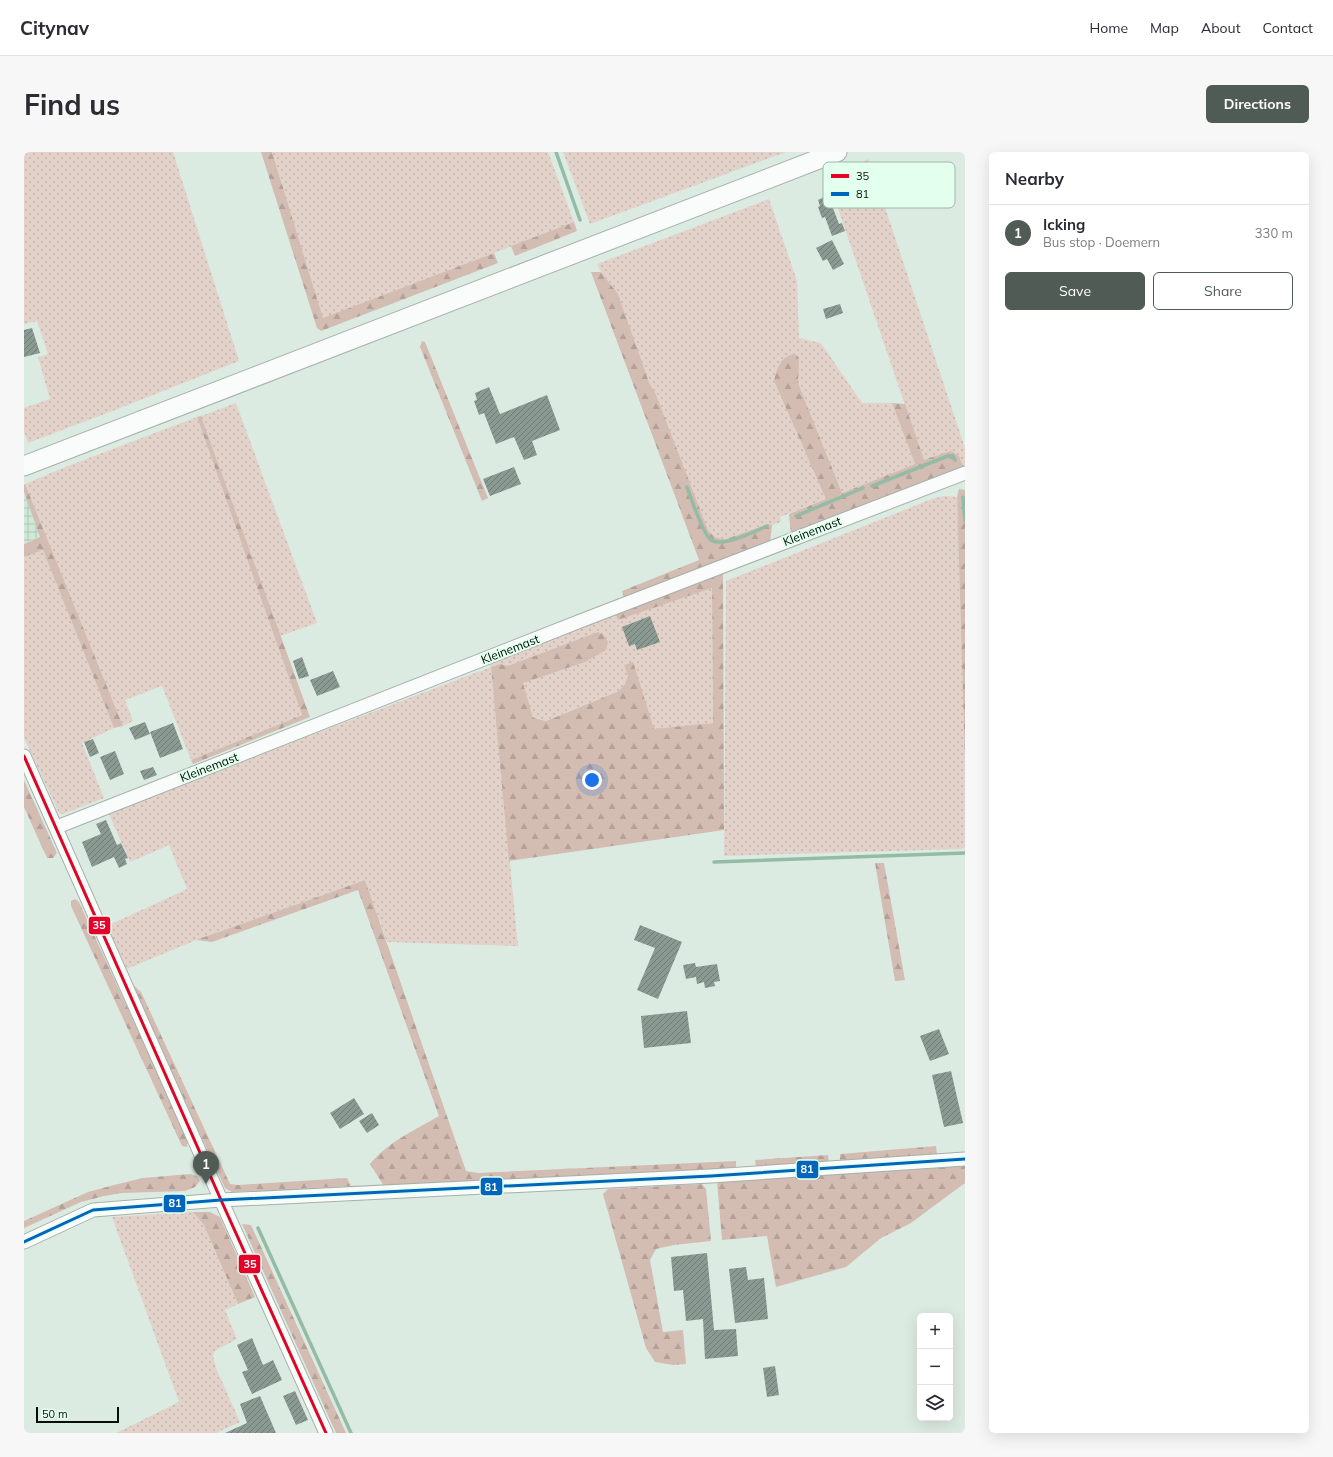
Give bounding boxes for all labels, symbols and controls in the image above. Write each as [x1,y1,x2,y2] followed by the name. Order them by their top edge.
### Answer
[20,16,89,40] text: Citynav
[1089,19,1128,37] text: Home
[1150,19,1179,37] text: Map
[1201,19,1241,37] text: About
[1263,19,1313,37] text: Contact
[1206,85,1309,123] button: Directions
[24,87,120,122] text: Find us
[823,162,955,208] legend
[1005,168,1064,189] text: Nearby
[856,169,870,183] text: 35
[856,187,869,201] text: 81
[1043,215,1085,234] text: Icking
[1014,225,1022,241] text: 1
[1255,225,1293,241] text: 330 m
[1043,234,1160,250] text: Bus stop · Doemern
[1005,272,1145,310] button: Save
[1153,272,1293,310] button: Share
[781,513,843,549] street label: Kleinemast
[479,631,541,667] street label: Kleinemast
[178,749,240,785] street label: Kleinemast
[582,770,602,790] your location
[88,916,111,935] line badge: 35
[92,918,106,932] text: 35
[193,1151,219,1184] pin: 1
[796,1160,819,1179] line badge: 81
[800,1162,814,1176] text: 81
[480,1177,503,1196] line badge: 81
[484,1180,498,1194] text: 81
[163,1194,186,1213] line badge: 81
[168,1196,182,1210] text: 81
[238,1254,261,1274] line badge: 35
[243,1257,257,1271] text: 35
[917,1313,953,1421] map controls
[917,1313,953,1349] button: +
[917,1349,953,1385] button: −
[917,1385,953,1421] button: layers
[36,1405,119,1424] scale bar
[42,1407,68,1421] text: 50 m

